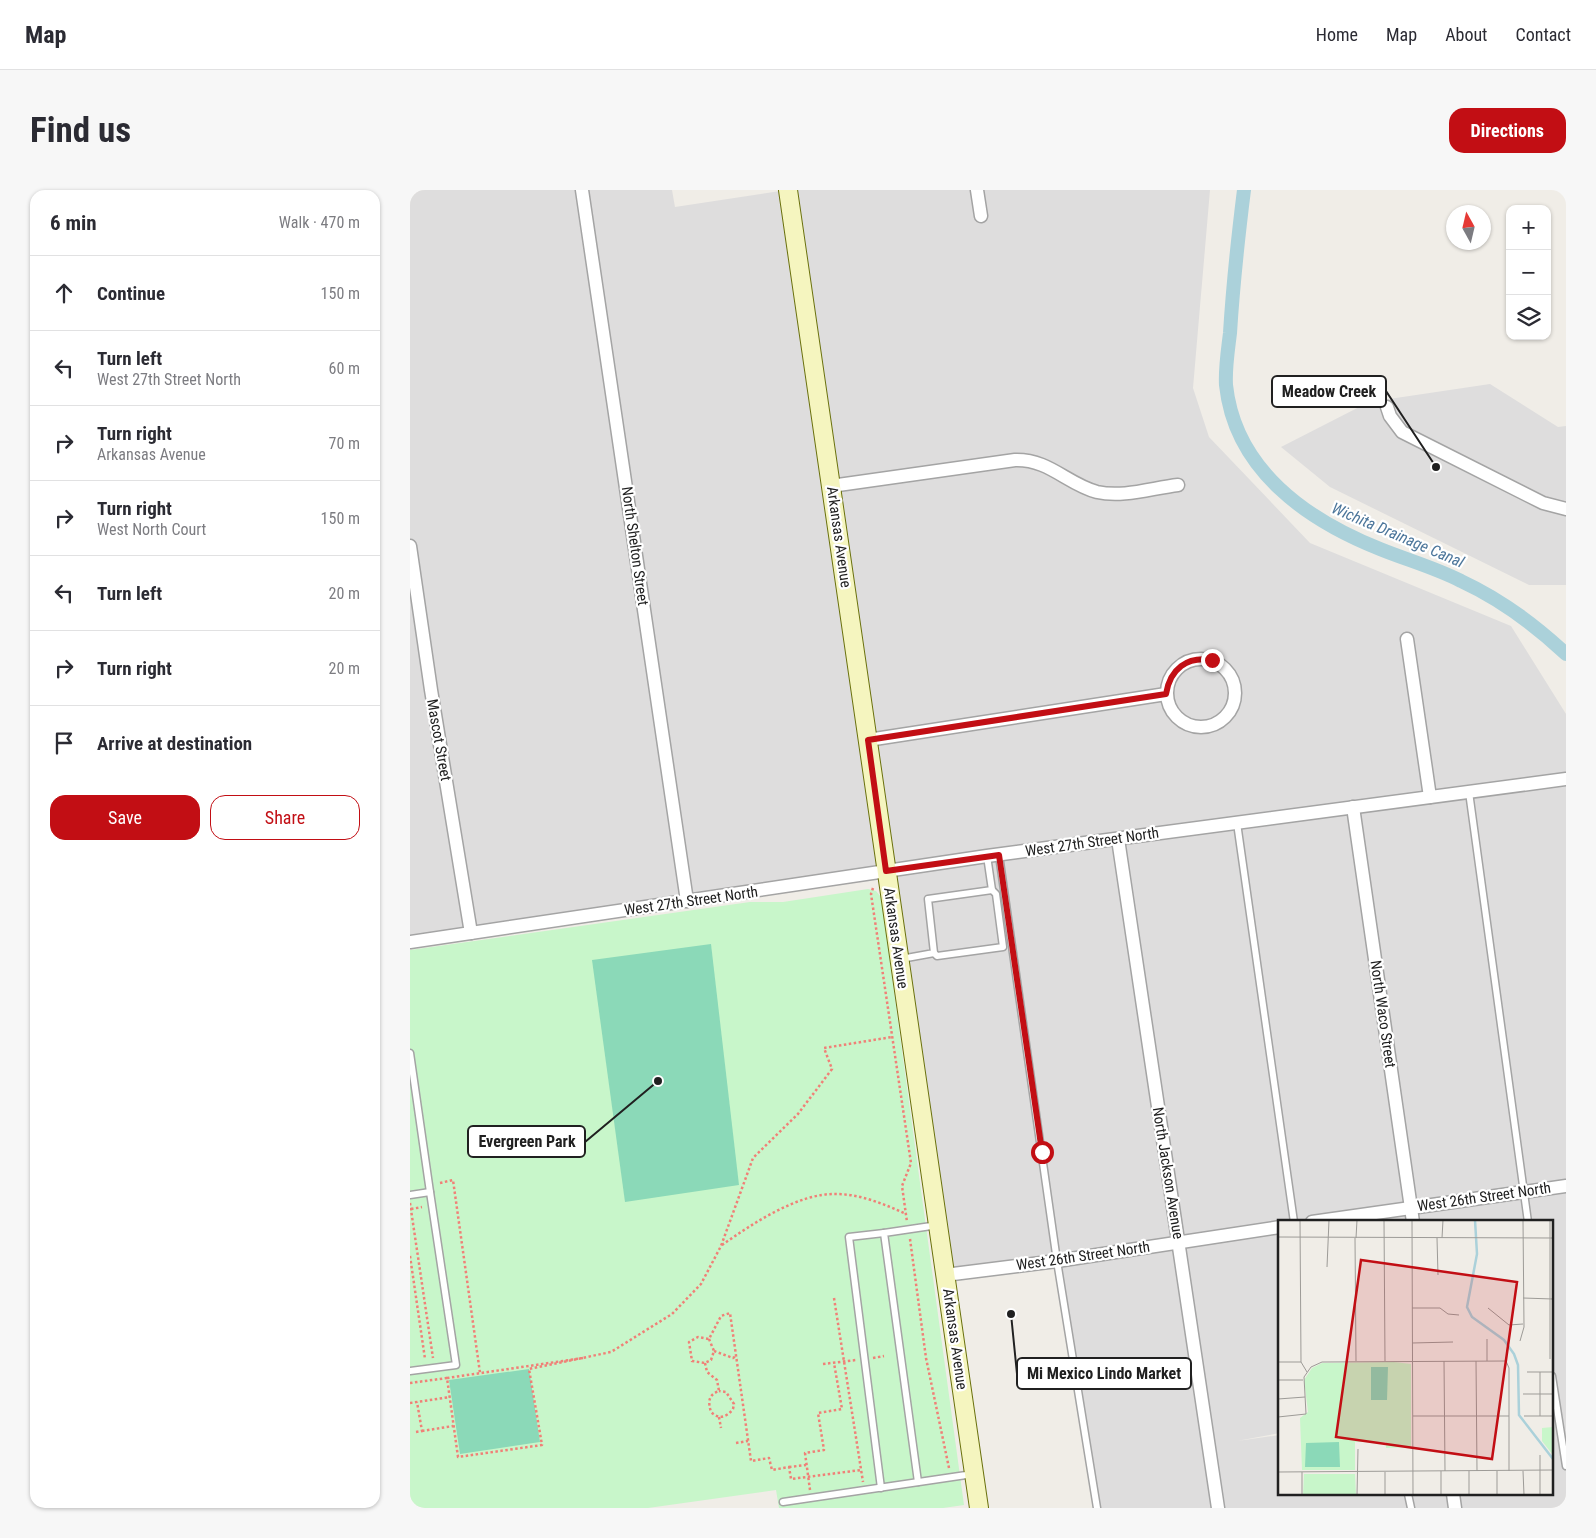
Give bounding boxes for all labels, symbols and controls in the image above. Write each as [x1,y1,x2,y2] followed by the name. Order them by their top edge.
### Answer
[25,21,66,49] text: Map
[1316,24,1358,45] text: Home
[1386,24,1417,45] text: Map
[1445,24,1487,45] text: About
[1515,24,1571,45] text: Contact
[1449,108,1566,153] button: Directions
[30,110,131,151] text: Find us
[1446,205,1491,250] north arrow
[1506,205,1551,340] map controls
[1506,205,1551,250] button: +
[50,211,97,235] text: 6 min
[279,213,360,232] text: Walk · 470 m
[1506,250,1551,295] button: −
[50,279,78,307] icon: ahead
[97,282,165,305] text: Continue
[321,284,360,303] text: 150 m
[1506,295,1551,340] button: layers
[97,347,162,370] text: Turn left
[50,354,78,382] icon: left
[328,359,360,378] text: 60 m
[97,370,241,389] text: West 27th Street North
[1272,376,1386,407] callout: Meadow Creek
[1282,382,1376,401] text: Meadow Creek
[97,422,172,445] text: Turn right
[50,429,78,457] icon: right
[328,434,360,453] text: 70 m
[97,445,206,464] text: Arkansas Avenue
[618,485,652,607] street label: North Shelton Street
[823,485,855,589] street label: Arkansas Avenue
[97,497,172,520] text: Turn right
[1329,499,1467,572] water label: Wichita Drainage Canal
[50,504,78,532] icon: right
[321,509,360,528] text: 150 m
[97,520,206,539] text: West North Court
[50,579,78,607] icon: left
[97,582,162,605] text: Turn left
[328,584,360,603] text: 20 m
[1201,649,1224,672] route end
[50,654,78,682] icon: right
[97,657,172,680] text: Turn right
[328,659,360,678] text: 20 m
[423,698,455,782] street label: Mascot Street
[50,729,78,757] icon: arrive
[97,732,252,755] text: Arrive at destination
[50,795,200,840] button: Save
[210,795,360,840] button: Share
[1024,824,1160,860] street label: West 27th Street North
[623,883,759,919] street label: West 27th Street North
[880,886,912,990] street label: Arkansas Avenue
[1367,959,1399,1069] street label: North Waco Street
[1149,1106,1187,1240] street label: North Jackson Avenue
[468,1126,585,1157] callout: Evergreen Park
[478,1132,576,1151] text: Evergreen Park
[1031,1141,1054,1164] route start
[1416,1179,1552,1215] street label: West 26th Street North
[1278,1220,1554,1496] inset map
[1015,1238,1151,1274] street label: West 26th Street North
[939,1287,971,1391] street label: Arkansas Avenue
[1017,1358,1191,1389] callout: Mi Mexico Lindo Market
[1027,1364,1181,1383] text: Mi Mexico Lindo Market

